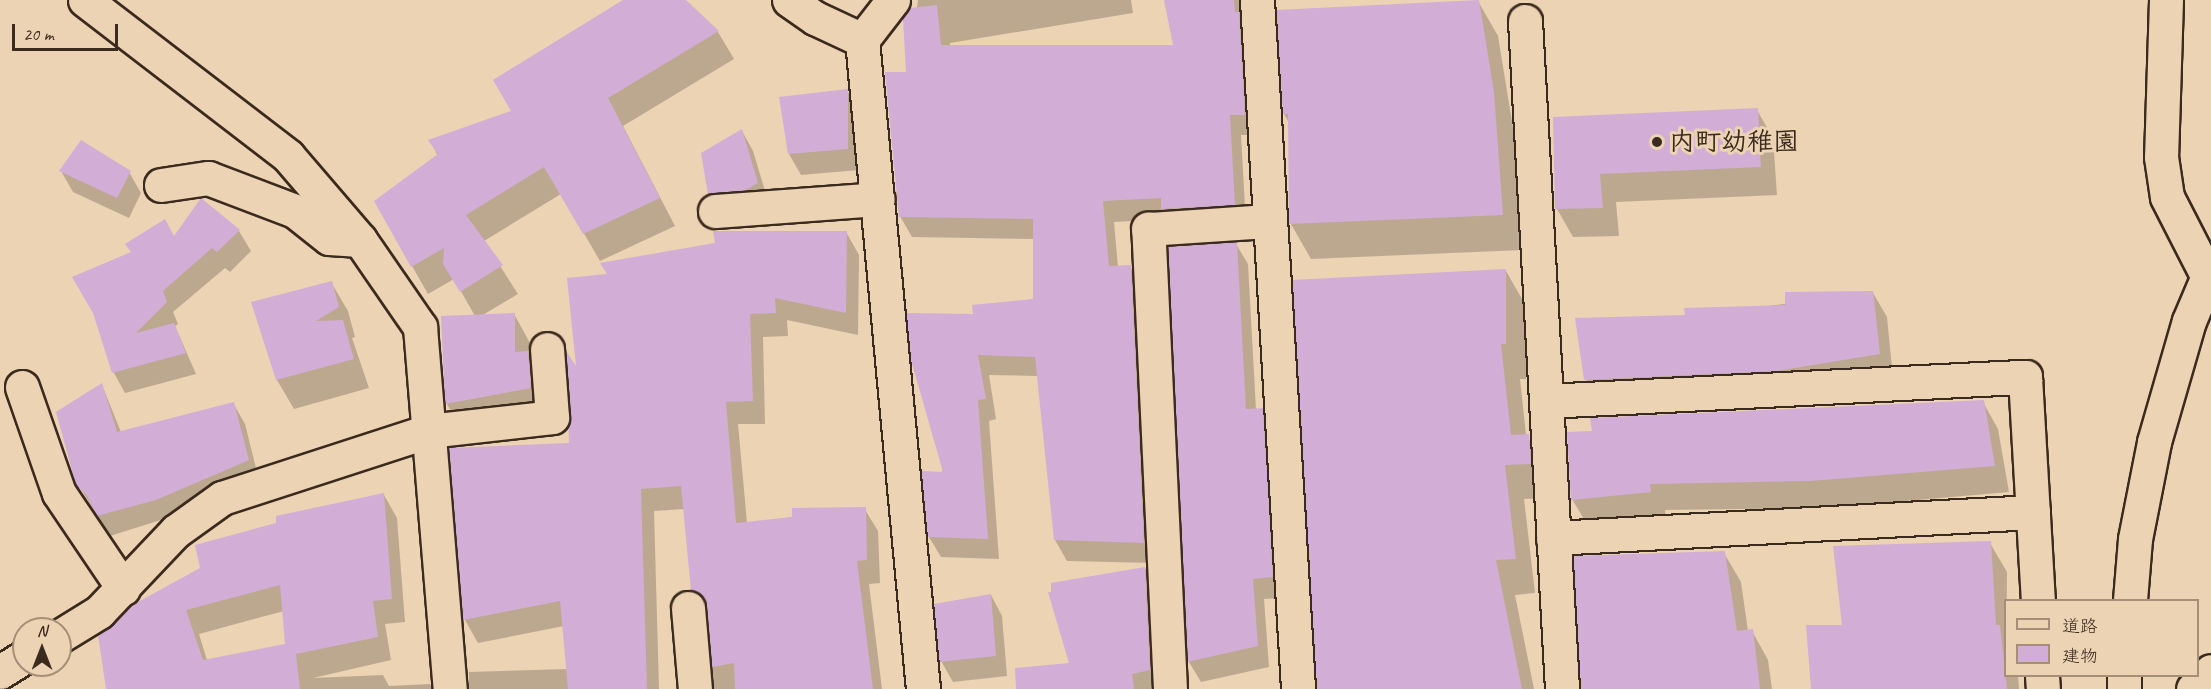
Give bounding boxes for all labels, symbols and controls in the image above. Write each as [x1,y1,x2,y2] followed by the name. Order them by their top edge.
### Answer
[15,12,122,50] scale bar
[23,23,54,45] text: 20 m
[1669,126,1799,158] place label: 内町幼稚園
[1650,135,1664,149] marker: 内町幼稚園
[2004,599,2199,677] legend
[2062,615,2098,637] text: 道路
[12,617,72,677] north arrow
[37,621,47,641] text: N
[2062,645,2098,667] text: 建物

